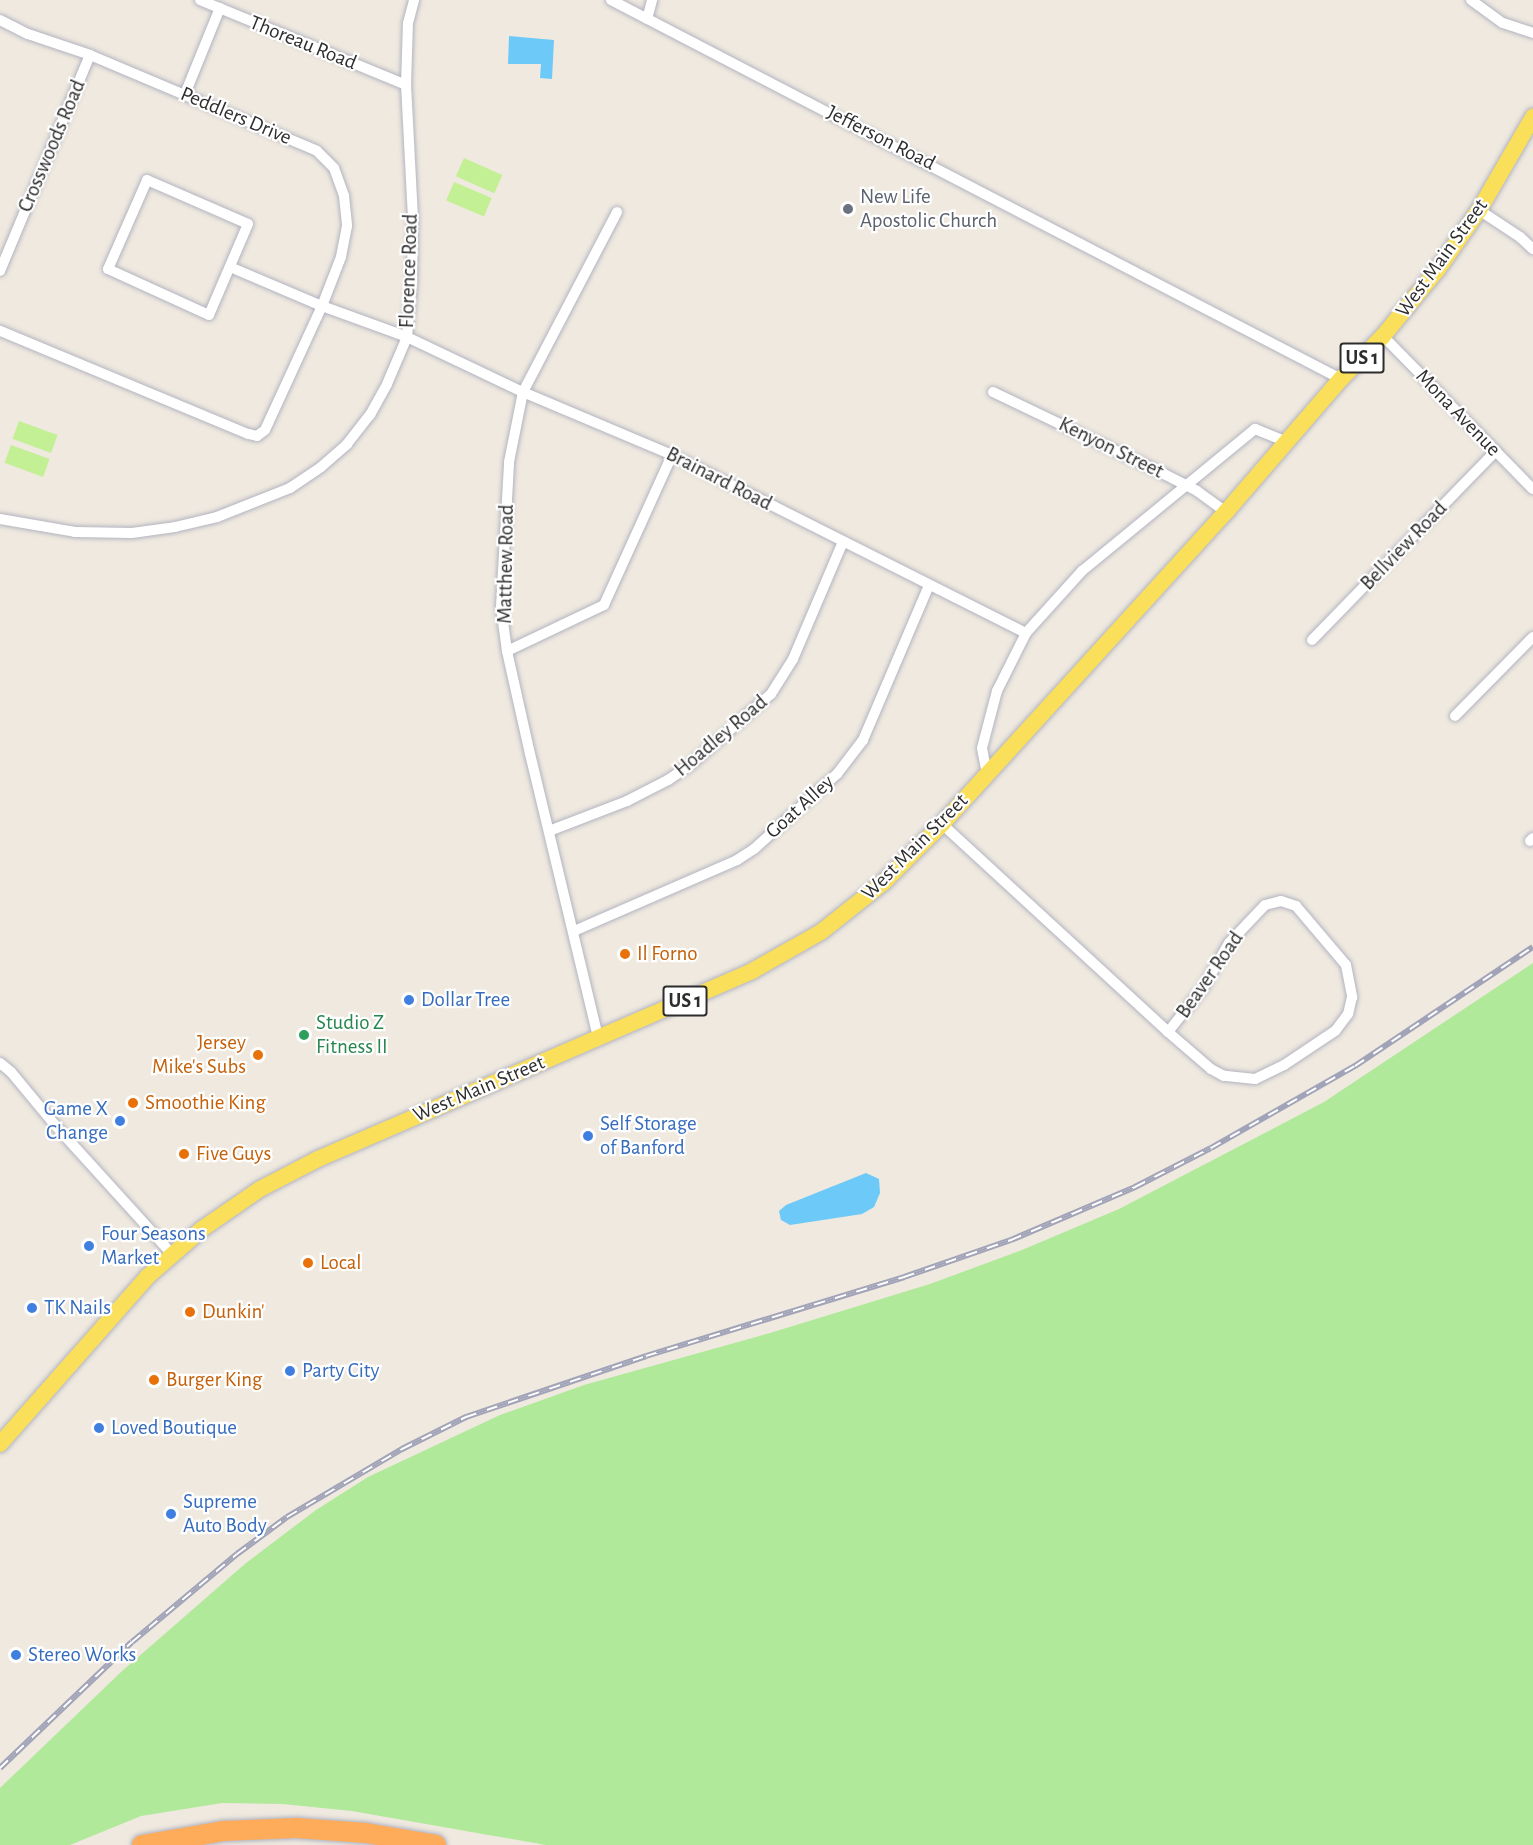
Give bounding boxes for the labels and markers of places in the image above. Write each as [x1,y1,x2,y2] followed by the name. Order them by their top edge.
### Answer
[860,184,997,234] place label: New Life Apostolic Church
[841,202,855,216] marker: New Life Apostolic Church
[637,941,698,967] place label: Il Forno
[618,947,632,961] marker: Il Forno
[421,987,510,1013] place label: Dollar Tree
[402,993,416,1007] marker: Dollar Tree
[316,1010,388,1060] place label: Studio Z Fitness II
[297,1028,311,1042] marker: Studio Z Fitness II
[152,1030,246,1080] place label: Jersey Mike's Subs
[251,1048,265,1062] marker: Jersey Mike's Subs
[145,1090,266,1116] place label: Smoothie King
[44,1096,108,1146] place label: Game X Change
[126,1096,140,1110] marker: Smoothie King
[600,1111,697,1161] place label: Self Storage of Banford
[113,1114,127,1128] marker: Game X Change
[581,1129,595,1143] marker: Self Storage of Banford
[196,1141,271,1167] place label: Five Guys
[177,1147,191,1161] marker: Five Guys
[101,1221,206,1271] place label: Four Seasons Market
[82,1239,96,1253] marker: Four Seasons Market
[320,1250,362,1276] place label: Local
[301,1256,315,1270] marker: Local
[44,1295,111,1321] place label: TK Nails
[202,1299,265,1325] place label: Dunkin'
[25,1301,39,1315] marker: TK Nails
[183,1305,197,1319] marker: Dunkin'
[302,1358,379,1384] place label: Party City
[283,1364,297,1378] marker: Party City
[166,1367,262,1393] place label: Burger King
[147,1373,161,1387] marker: Burger King
[111,1415,237,1441] place label: Loved Boutique
[92,1421,106,1435] marker: Loved Boutique
[183,1489,267,1539] place label: Supreme Auto Body
[164,1507,178,1521] marker: Supreme Auto Body
[28,1642,136,1668] place label: Stereo Works
[9,1648,23,1662] marker: Stereo Works

